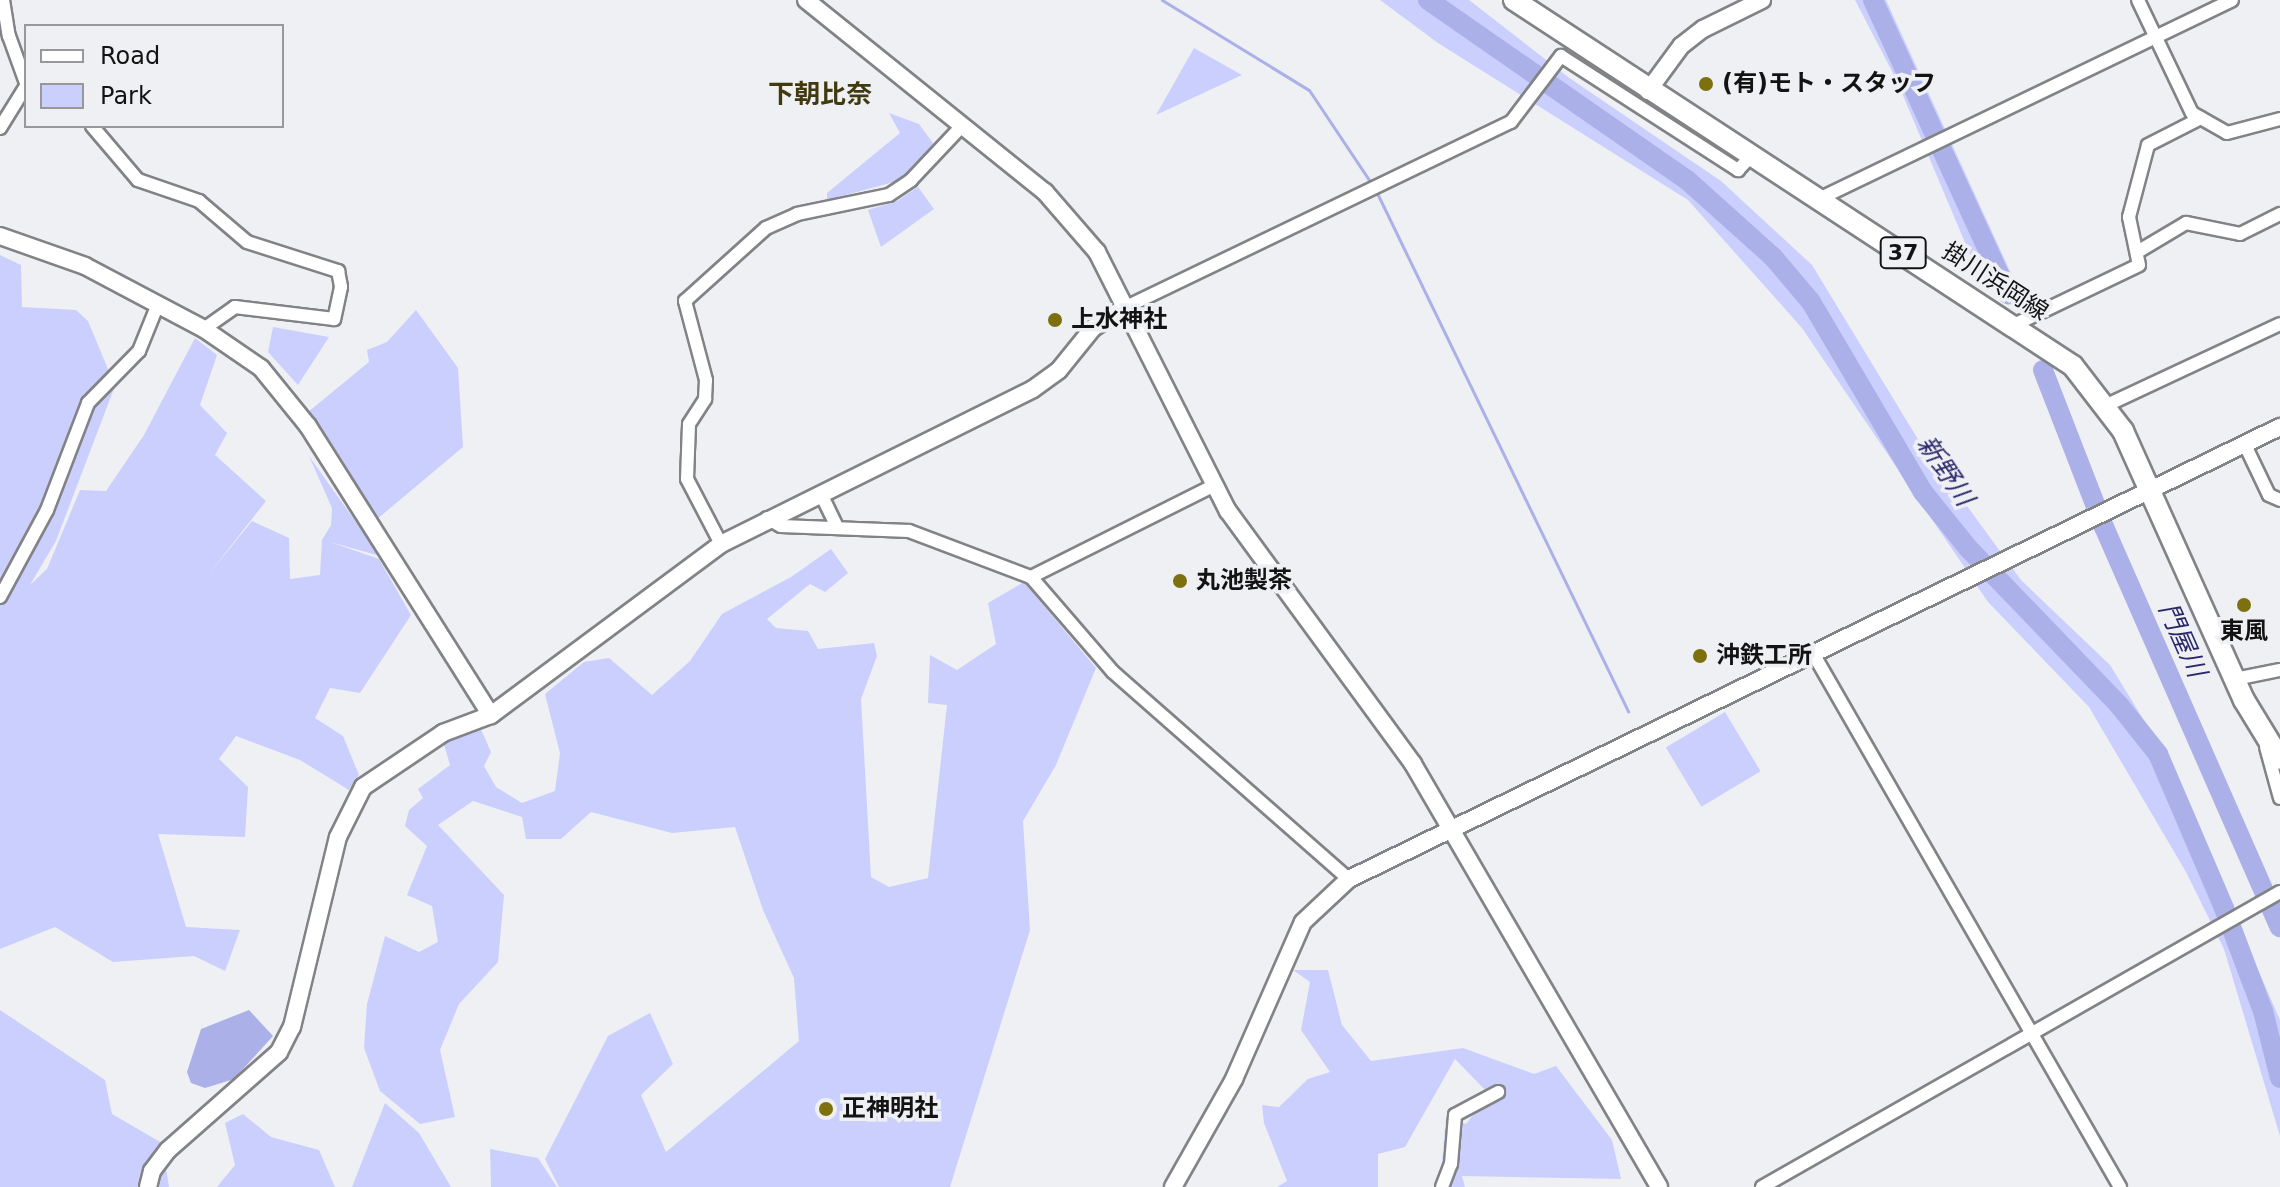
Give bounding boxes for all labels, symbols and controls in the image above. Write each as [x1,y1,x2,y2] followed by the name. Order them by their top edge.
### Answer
[24,24,284,128] legend
[100,42,160,70] text: Road
[1722,70,1936,98] place label: (有)モト・スタッフ
[1697,75,1715,93] marker: (有)モト・スタッフ
[768,79,872,111] district label: 下朝比奈
[100,82,152,110] text: Park
[1879,235,1927,271] road number: 37
[1937,237,2053,327] street label: 掛川浜岡線
[1071,306,1167,334] place label: 上水神社
[1046,311,1064,329] marker: 上水神社
[1910,430,1980,512] water label: 新野川
[1196,567,1292,595] place label: 丸池製茶
[1171,572,1189,590] marker: 丸池製茶
[2235,596,2253,614] marker: 東風
[2152,598,2212,682] water label: 門屋川
[2220,618,2268,646] place label: 東風
[1716,642,1812,670] place label: 沖鉄工所
[1691,647,1709,665] marker: 沖鉄工所
[842,1095,938,1123] place label: 正神明社
[817,1100,835,1118] marker: 正神明社

